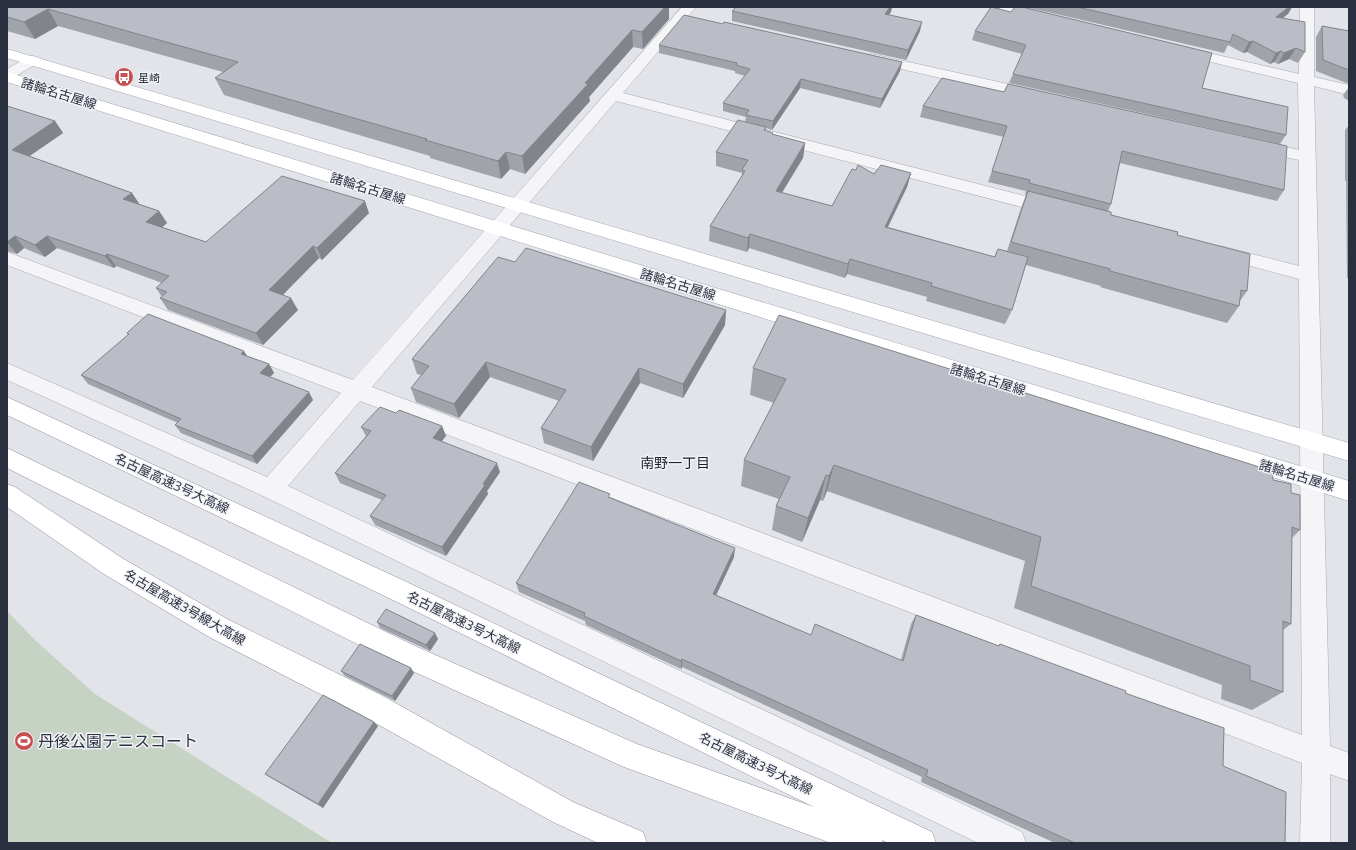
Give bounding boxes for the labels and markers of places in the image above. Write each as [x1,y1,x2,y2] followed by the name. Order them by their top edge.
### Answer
[113,66,135,88] bus stop icon: 星崎
[138,70,160,85] place label: 星崎
[13,730,35,752] sports icon: 丹後公園テニスコート
[38,730,198,752] place label: 丹後公園テニスコート

